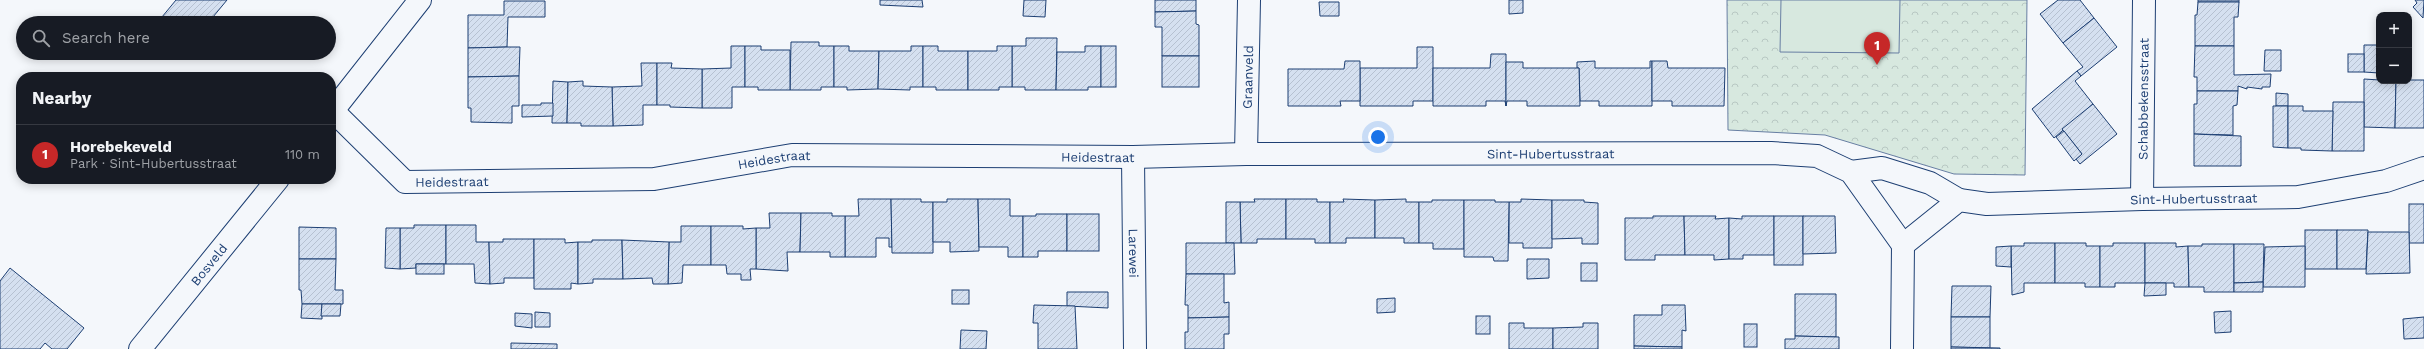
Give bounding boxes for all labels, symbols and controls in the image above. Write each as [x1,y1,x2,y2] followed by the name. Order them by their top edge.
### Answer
[2376,12,2412,84] map controls
[2376,12,2412,48] button: +
[16,16,336,60] search box
[30,27,52,49] icon: search
[62,29,150,47] text: Search here
[1864,32,1890,65] pin: 1
[2135,37,2151,160] street label: Schabbekensstraat
[1239,45,1256,109] street label: Graanveld
[2376,48,2412,84] button: −
[32,88,91,108] text: Nearby
[1368,127,1388,147] your location
[70,138,172,156] text: Horebekeveld
[1487,146,1615,161] street label: Sint-Hubertusstraat
[42,147,48,162] text: 1
[285,147,320,162] text: 110 m
[737,147,811,172] street label: Heidestraat
[1061,149,1135,165] street label: Heidestraat
[70,156,237,171] text: Park · Sint-Hubertusstraat
[415,173,489,189] street label: Heidestraat
[2130,190,2258,207] street label: Sint-Hubertusstraat
[1126,228,1142,278] street label: Larewei
[187,240,230,288] street label: Bosveld

